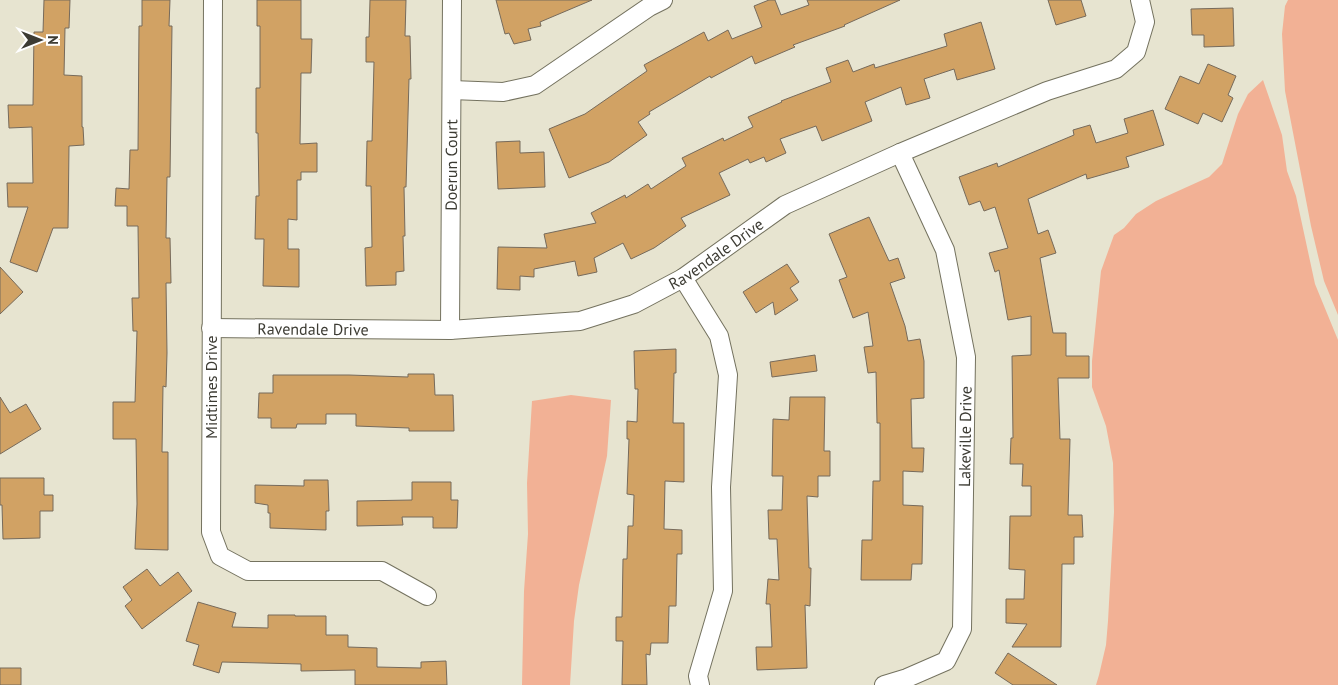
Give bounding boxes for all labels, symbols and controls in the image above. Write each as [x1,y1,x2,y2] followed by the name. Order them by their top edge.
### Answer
[15,15,65,65] north arrow
[44,35,62,45] text: N
[441,119,461,211] street label: Doerun Court
[665,214,767,294] street label: Ravendale Drive
[257,318,369,339] street label: Ravendale Drive
[201,335,221,439] street label: Midtimes Drive
[954,386,976,487] street label: Lakeville Drive

